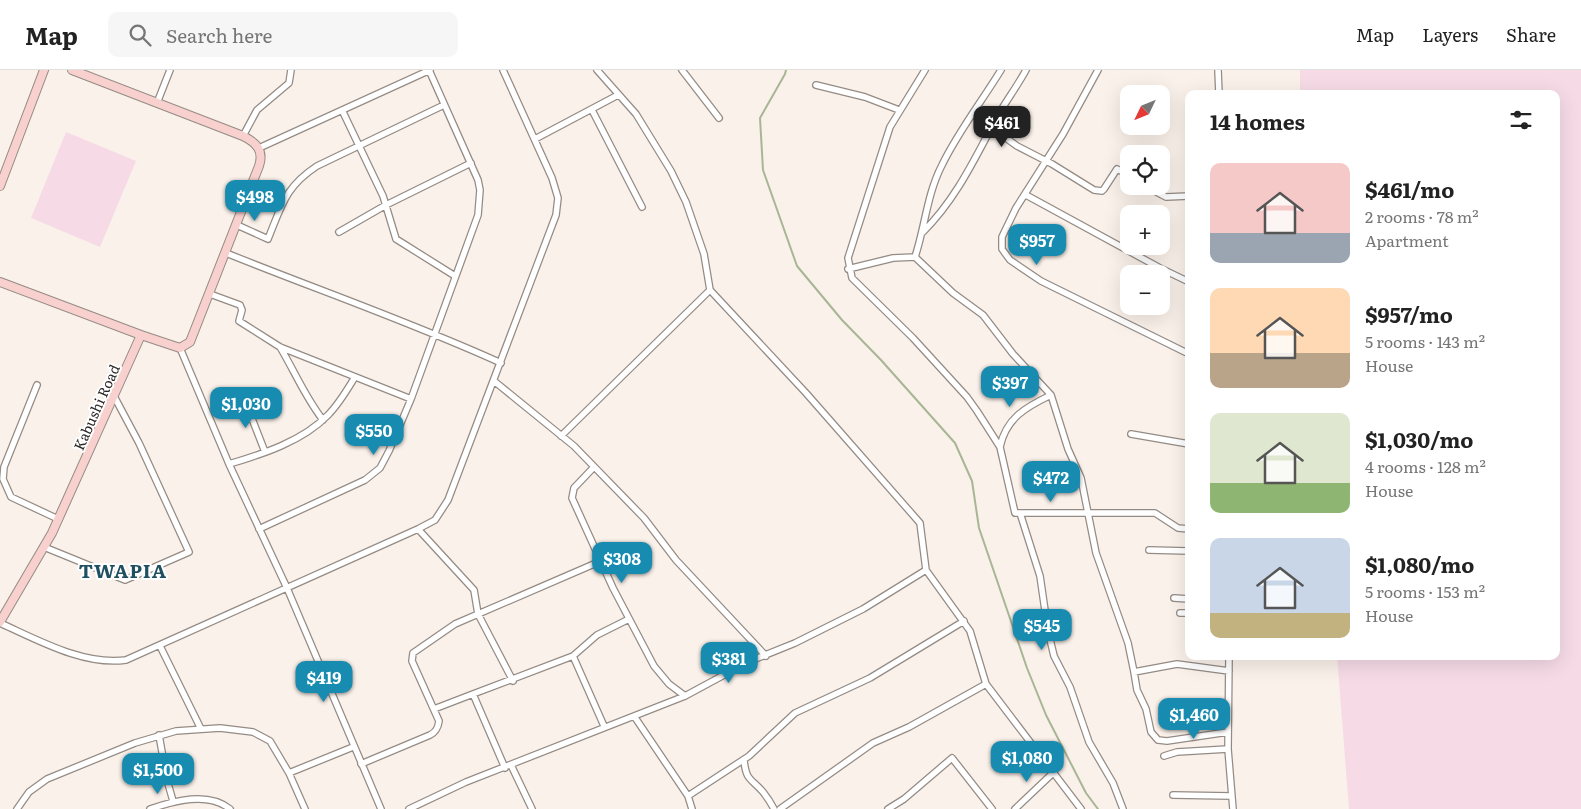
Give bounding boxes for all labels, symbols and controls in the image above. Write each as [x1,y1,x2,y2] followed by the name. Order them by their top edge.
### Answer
[108,12,458,57] search box
[25,17,78,52] text: Map
[126,21,154,49] icon: search
[166,21,272,49] text: Search here
[1356,21,1394,48] text: Map
[1422,21,1478,48] text: Layers
[1506,21,1556,48] text: Share
[1120,85,1170,135] north arrow
[1120,85,1170,315] map controls
[1210,105,1305,136] text: 14 homes
[972,106,1032,148] pin: $461
[1507,106,1535,134] icon: filters
[984,110,1020,134] text: $461
[1120,145,1170,195] button: locate
[1365,173,1454,204] text: $461/mo
[225,180,285,222] pin: $498
[1250,183,1310,243] icon: home
[236,184,274,208] text: $498
[1365,204,1479,228] text: 2 rooms · 78 m²
[1120,205,1170,255] button: +
[1007,224,1067,266] pin: $957
[1019,228,1055,252] text: $957
[1365,228,1449,252] text: Apartment
[1120,265,1170,315] button: −
[1365,298,1453,329] text: $957/mo
[1250,308,1310,368] icon: home
[1365,329,1485,353] text: 5 rooms · 143 m²
[1365,353,1413,377] text: House
[68,361,124,453] street label: Kabushi Road
[980,366,1040,408] pin: $397
[992,370,1028,394] text: $397
[205,386,287,429] pin: $1,030
[221,391,271,415] text: $1,030
[344,414,404,456] pin: $550
[356,418,392,442] text: $550
[1365,423,1473,454] text: $1,030/mo
[1250,433,1310,493] icon: home
[1365,454,1486,478] text: 4 rooms · 128 m²
[1021,460,1081,503] pin: $472
[1033,465,1069,489] text: $472
[1365,478,1413,502] text: House
[592,542,652,584] pin: $308
[603,546,641,570] text: $308
[1365,548,1474,579] text: $1,080/mo
[79,556,167,584] district label: TWAPIA
[1250,558,1310,618] icon: home
[1365,579,1485,603] text: 5 rooms · 153 m²
[1365,603,1413,627] text: House
[1012,608,1072,651] pin: $545
[1024,613,1060,637] text: $545
[699,642,759,684] pin: $381
[712,646,746,670] text: $381
[294,660,354,703] pin: $419
[306,665,342,689] text: $419
[1153,698,1235,740] pin: $1,460
[1169,702,1219,726] text: $1,460
[986,740,1068,783] pin: $1,080
[1002,745,1052,769] text: $1,080
[117,752,199,795] pin: $1,500
[133,757,183,781] text: $1,500

